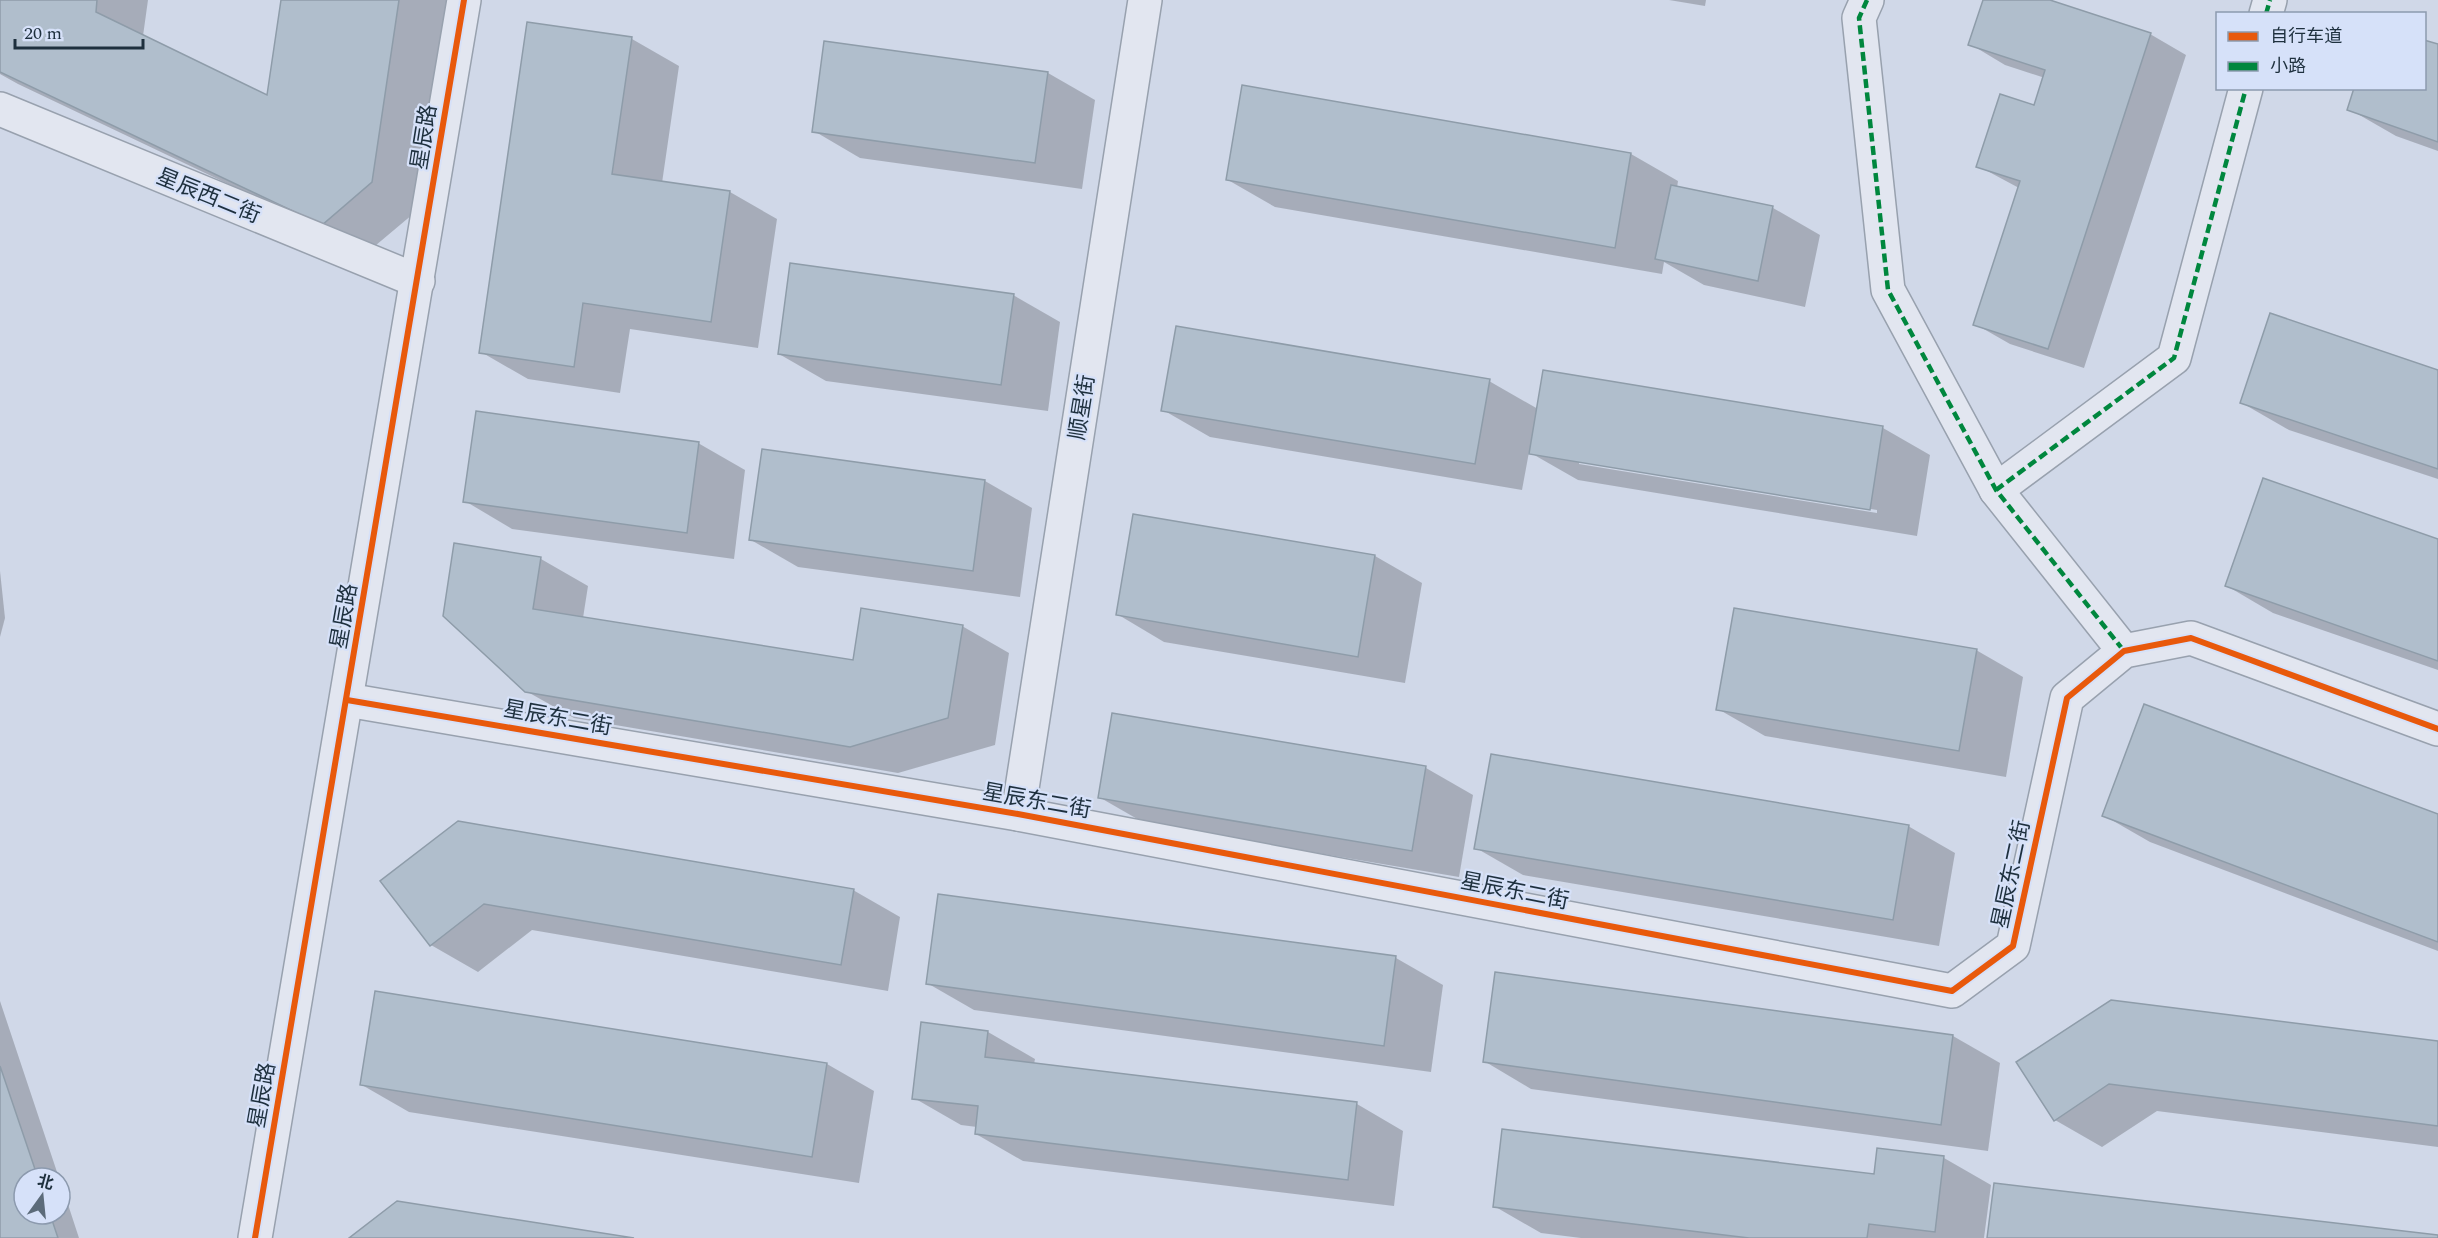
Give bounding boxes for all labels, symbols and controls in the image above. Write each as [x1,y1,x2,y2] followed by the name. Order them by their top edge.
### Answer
[15,12,142,50] scale bar
[2216,12,2426,90] legend
[24,20,62,47] text: 20 m
[2270,23,2342,50] text: 自行车道
[2270,53,2306,80] text: 小路
[403,102,446,172] street label: 星辰路
[151,160,266,232] street label: 星辰西二街
[1061,372,1104,442] street label: 顺星街
[322,581,366,652] street label: 星辰路
[501,693,615,744] street label: 星辰东二街
[980,776,1094,827] street label: 星辰东二街
[1984,817,2039,932] street label: 星辰东二街
[1458,865,1572,918] street label: 星辰东二街
[240,1060,284,1131] street label: 星辰路
[12,1166,72,1226] north arrow
[35,1169,56,1196] text: 北

